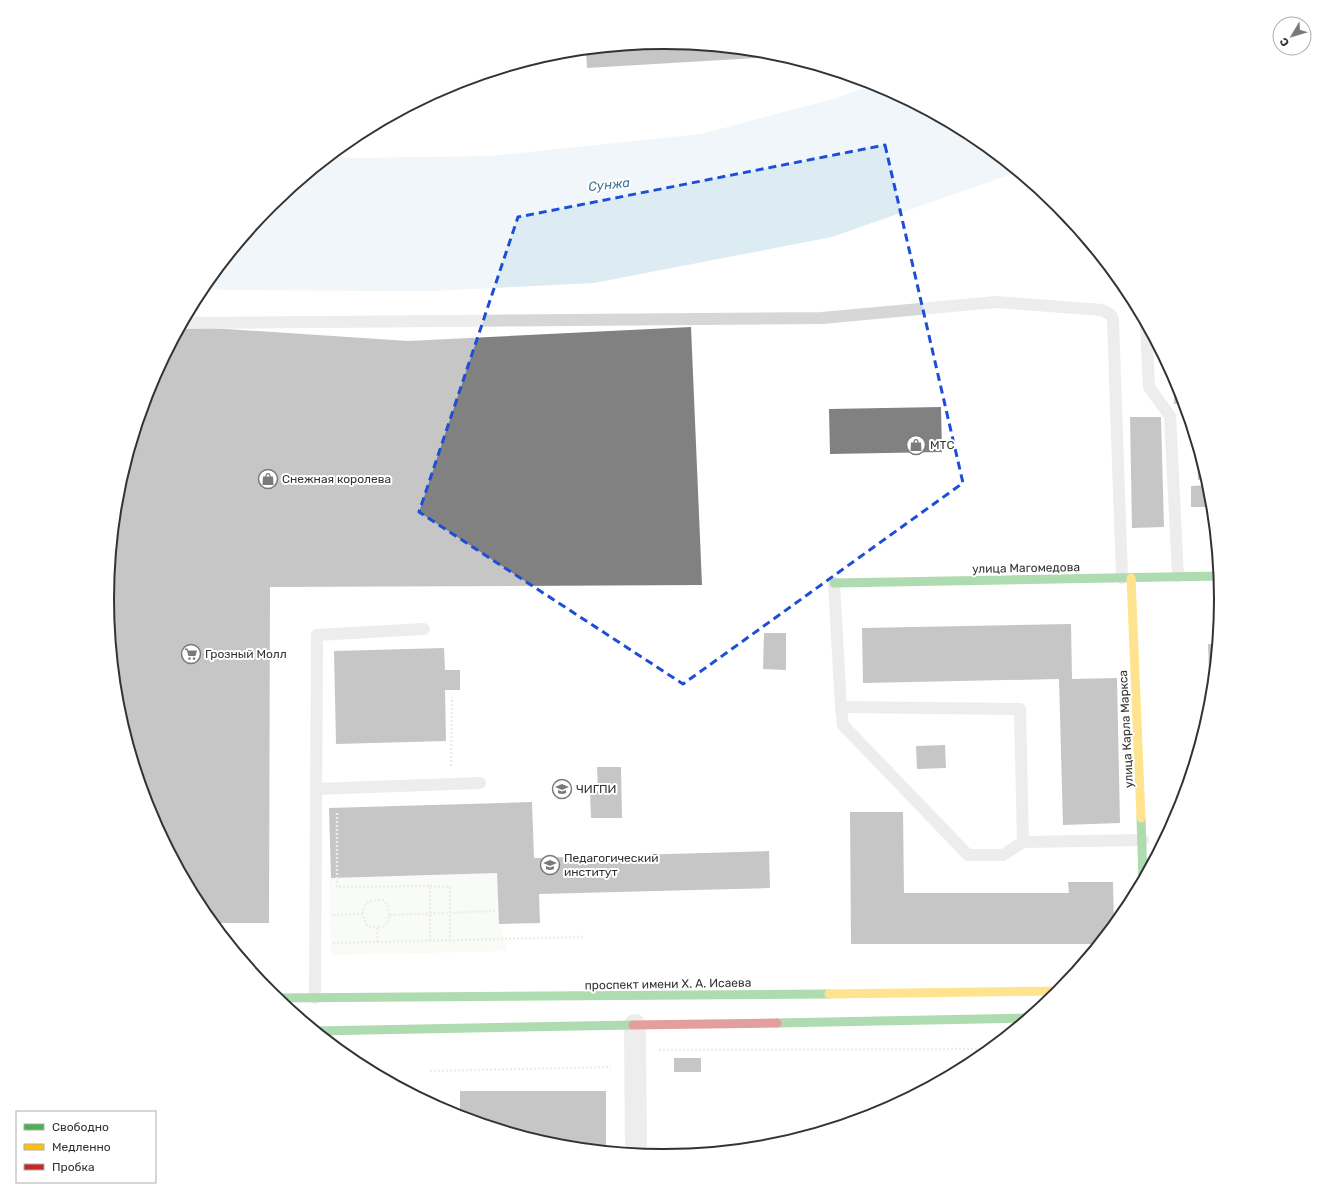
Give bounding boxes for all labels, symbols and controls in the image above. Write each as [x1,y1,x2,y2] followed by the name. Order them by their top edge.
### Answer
[1272,16,1312,56] north arrow
[1277,35,1292,49] text: С
[587,175,631,194] water label: Сунжа
[905,434,927,456] shop icon: МТС
[930,438,954,452] place label: МТС
[257,468,279,490] shop icon: Снежная королева
[282,472,391,486] place label: Снежная королева
[972,560,1080,576] street label: улица Магомедова
[180,643,202,665] supermarket icon: Грозный Молл
[205,647,287,661] place label: Грозный Молл
[1116,670,1136,788] street label: улица Карла Маркса
[551,778,573,800] school or university icon: ЧИГПИ
[576,782,617,796] place label: ЧИГПИ
[564,851,659,879] place label: Педагогический институт
[539,854,561,876] school or university icon: Педагогический институт
[585,976,751,992] street label: проспект имени Х. А. Исаева
[16,1111,156,1183] legend
[52,1120,109,1134] text: Свободно
[52,1140,111,1154] text: Медленно
[52,1160,95,1174] text: Пробка

